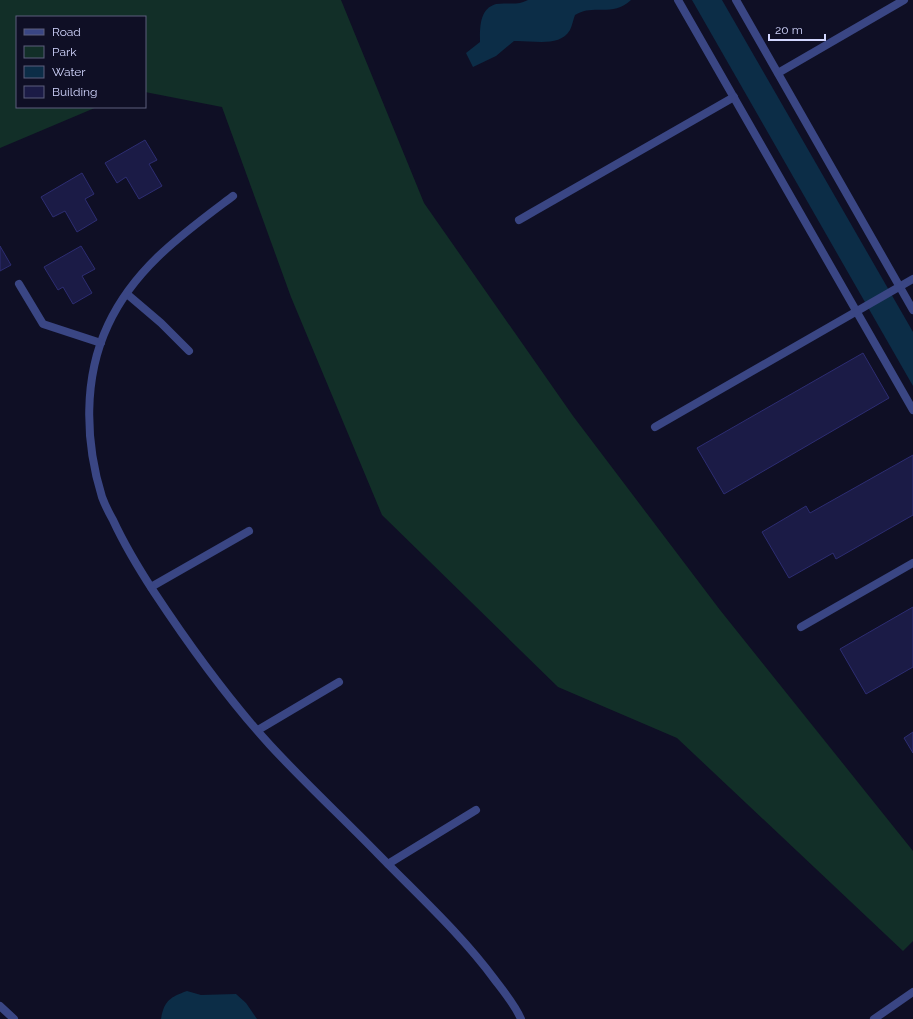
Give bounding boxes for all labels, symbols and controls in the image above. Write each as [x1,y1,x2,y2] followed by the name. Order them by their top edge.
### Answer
[16,16,146,108] legend
[769,16,825,42] scale bar
[775,23,803,37] text: 20 m
[52,25,81,39] text: Road
[52,45,77,59] text: Park
[52,65,86,79] text: Water
[52,85,98,99] text: Building

